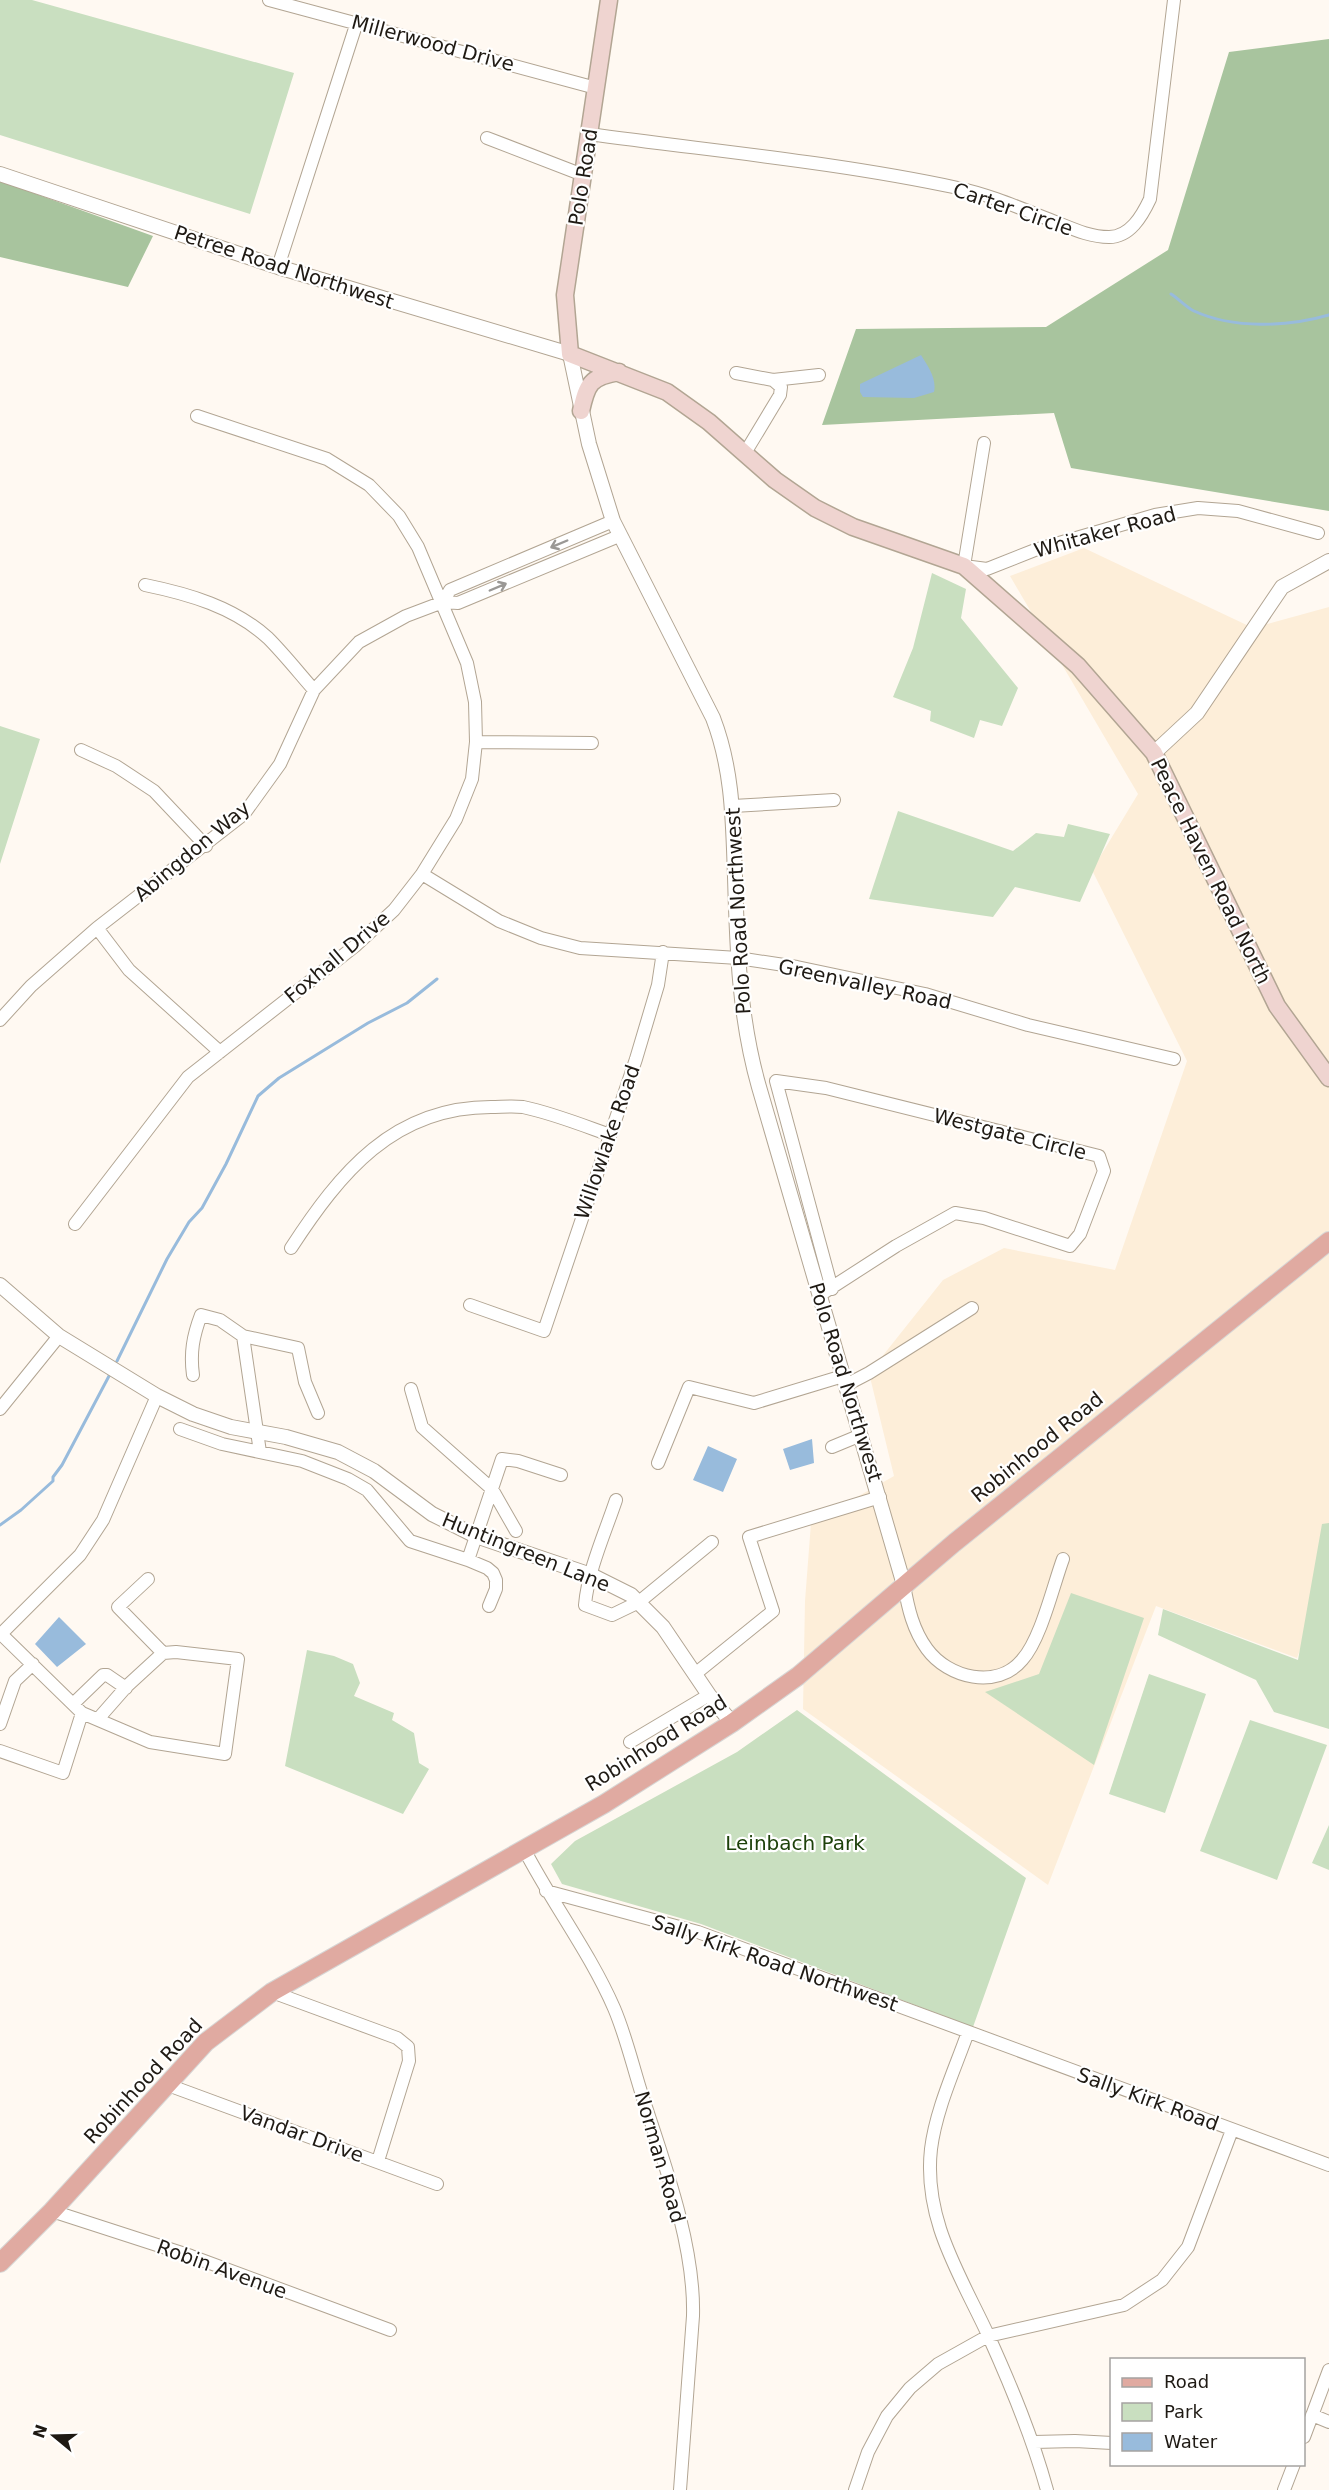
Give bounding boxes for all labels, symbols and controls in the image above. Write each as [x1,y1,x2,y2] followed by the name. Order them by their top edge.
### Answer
[349,10,517,76] street label: Millerwood Drive
[563,127,603,227] street label: Polo Road
[950,177,1076,241] street label: Carter Circle
[171,220,397,314] street label: Petree Road Northwest
[1031,502,1179,562] street label: Whitaker Road
[550,539,568,550] one-way arrow
[488,581,507,592] one-way arrow
[1146,754,1276,988] street label: Peace Haven Road North
[129,795,255,906] street label: Abingdon Way
[721,807,755,1015] street label: Polo Road Northwest
[279,906,395,1008] street label: Foxhall Drive
[776,954,954,1014] street label: Greenvalley Road
[569,1061,645,1223] street label: Willowlake Road
[931,1103,1089,1165] street label: Westgate Circle
[804,1279,888,1485] street label: Polo Road Northwest
[966,1387,1108,1507] street label: Robinhood Road
[439,1507,613,1597] street label: Huntingreen Lane
[581,1690,731,1796] street label: Robinhood Road
[725,1831,865,1855] park label: Leinbach Park
[649,1910,901,2016] street label: Sally Kirk Road Northwest
[79,2013,207,2149] street label: Robinhood Road
[1074,2062,1222,2136] street label: Sally Kirk Road
[630,2088,690,2226] street label: Norman Road
[237,2101,367,2167] street label: Vandar Drive
[154,2234,290,2304] street label: Robin Avenue
[1110,2358,1305,2466] legend
[1164,2371,1209,2392] text: Road
[1164,2401,1203,2422] text: Park
[24,2406,84,2466] north arrow
[29,2422,51,2441] text: N
[1164,2431,1218,2452] text: Water

